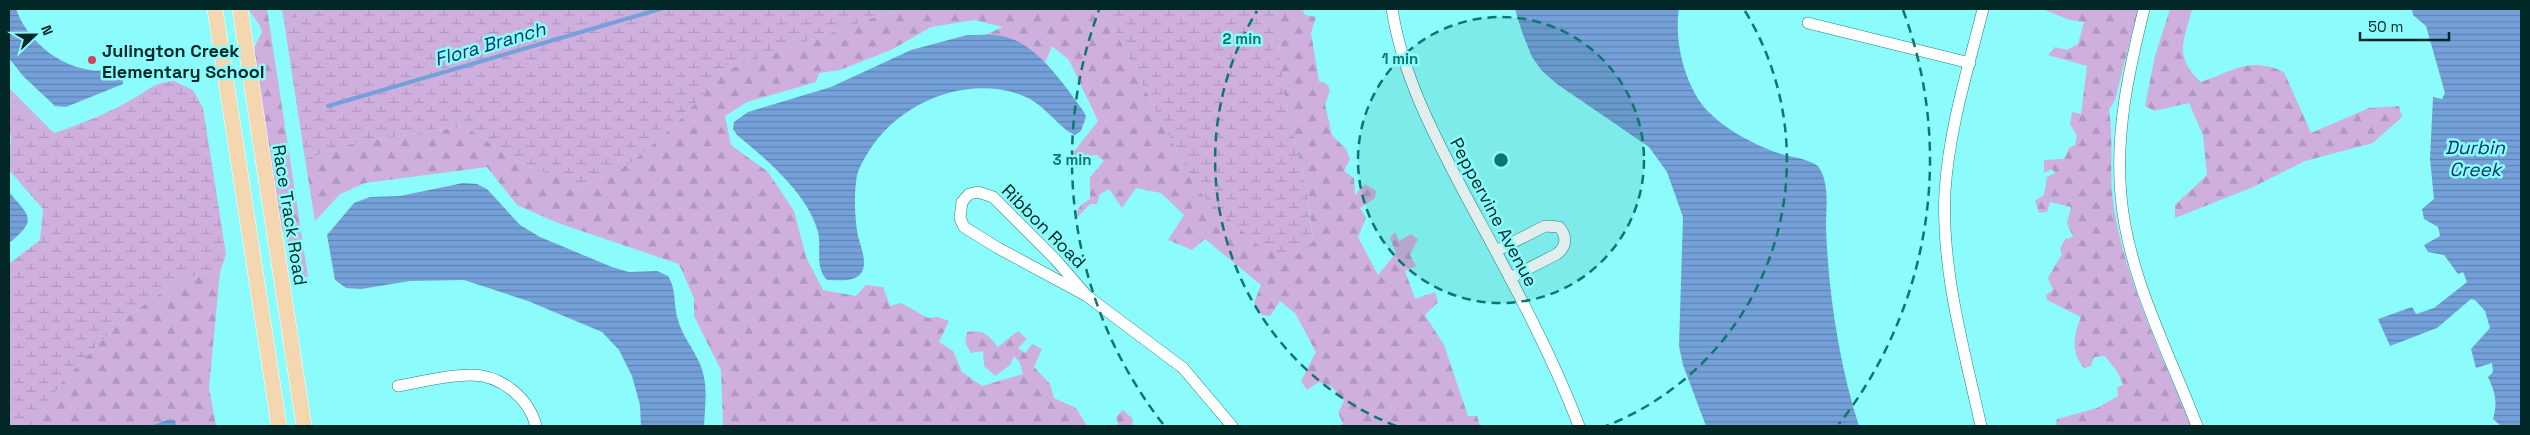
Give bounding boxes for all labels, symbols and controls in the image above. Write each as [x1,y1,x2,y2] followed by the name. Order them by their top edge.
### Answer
[10,10,60,60] north arrow
[2360,10,2449,42] scale bar
[432,16,549,72] water label: Flora Branch
[2368,17,2403,36] text: 50 m
[37,22,57,38] text: N
[1223,29,1261,48] text: 2 min
[102,39,265,83] place label: Julington Creek Elementary School
[1382,49,1418,68] text: 1 min
[86,54,98,66] marker: Julington Creek Elementary School
[1445,134,1543,290] street label: Peppervine Avenue
[2445,135,2505,182] water label: Durbin Creek
[268,143,312,287] street label: Race Track Road
[1053,150,1091,169] text: 3 min
[1492,151,1510,169] centre of rings
[997,179,1091,273] street label: Ribbon Road

